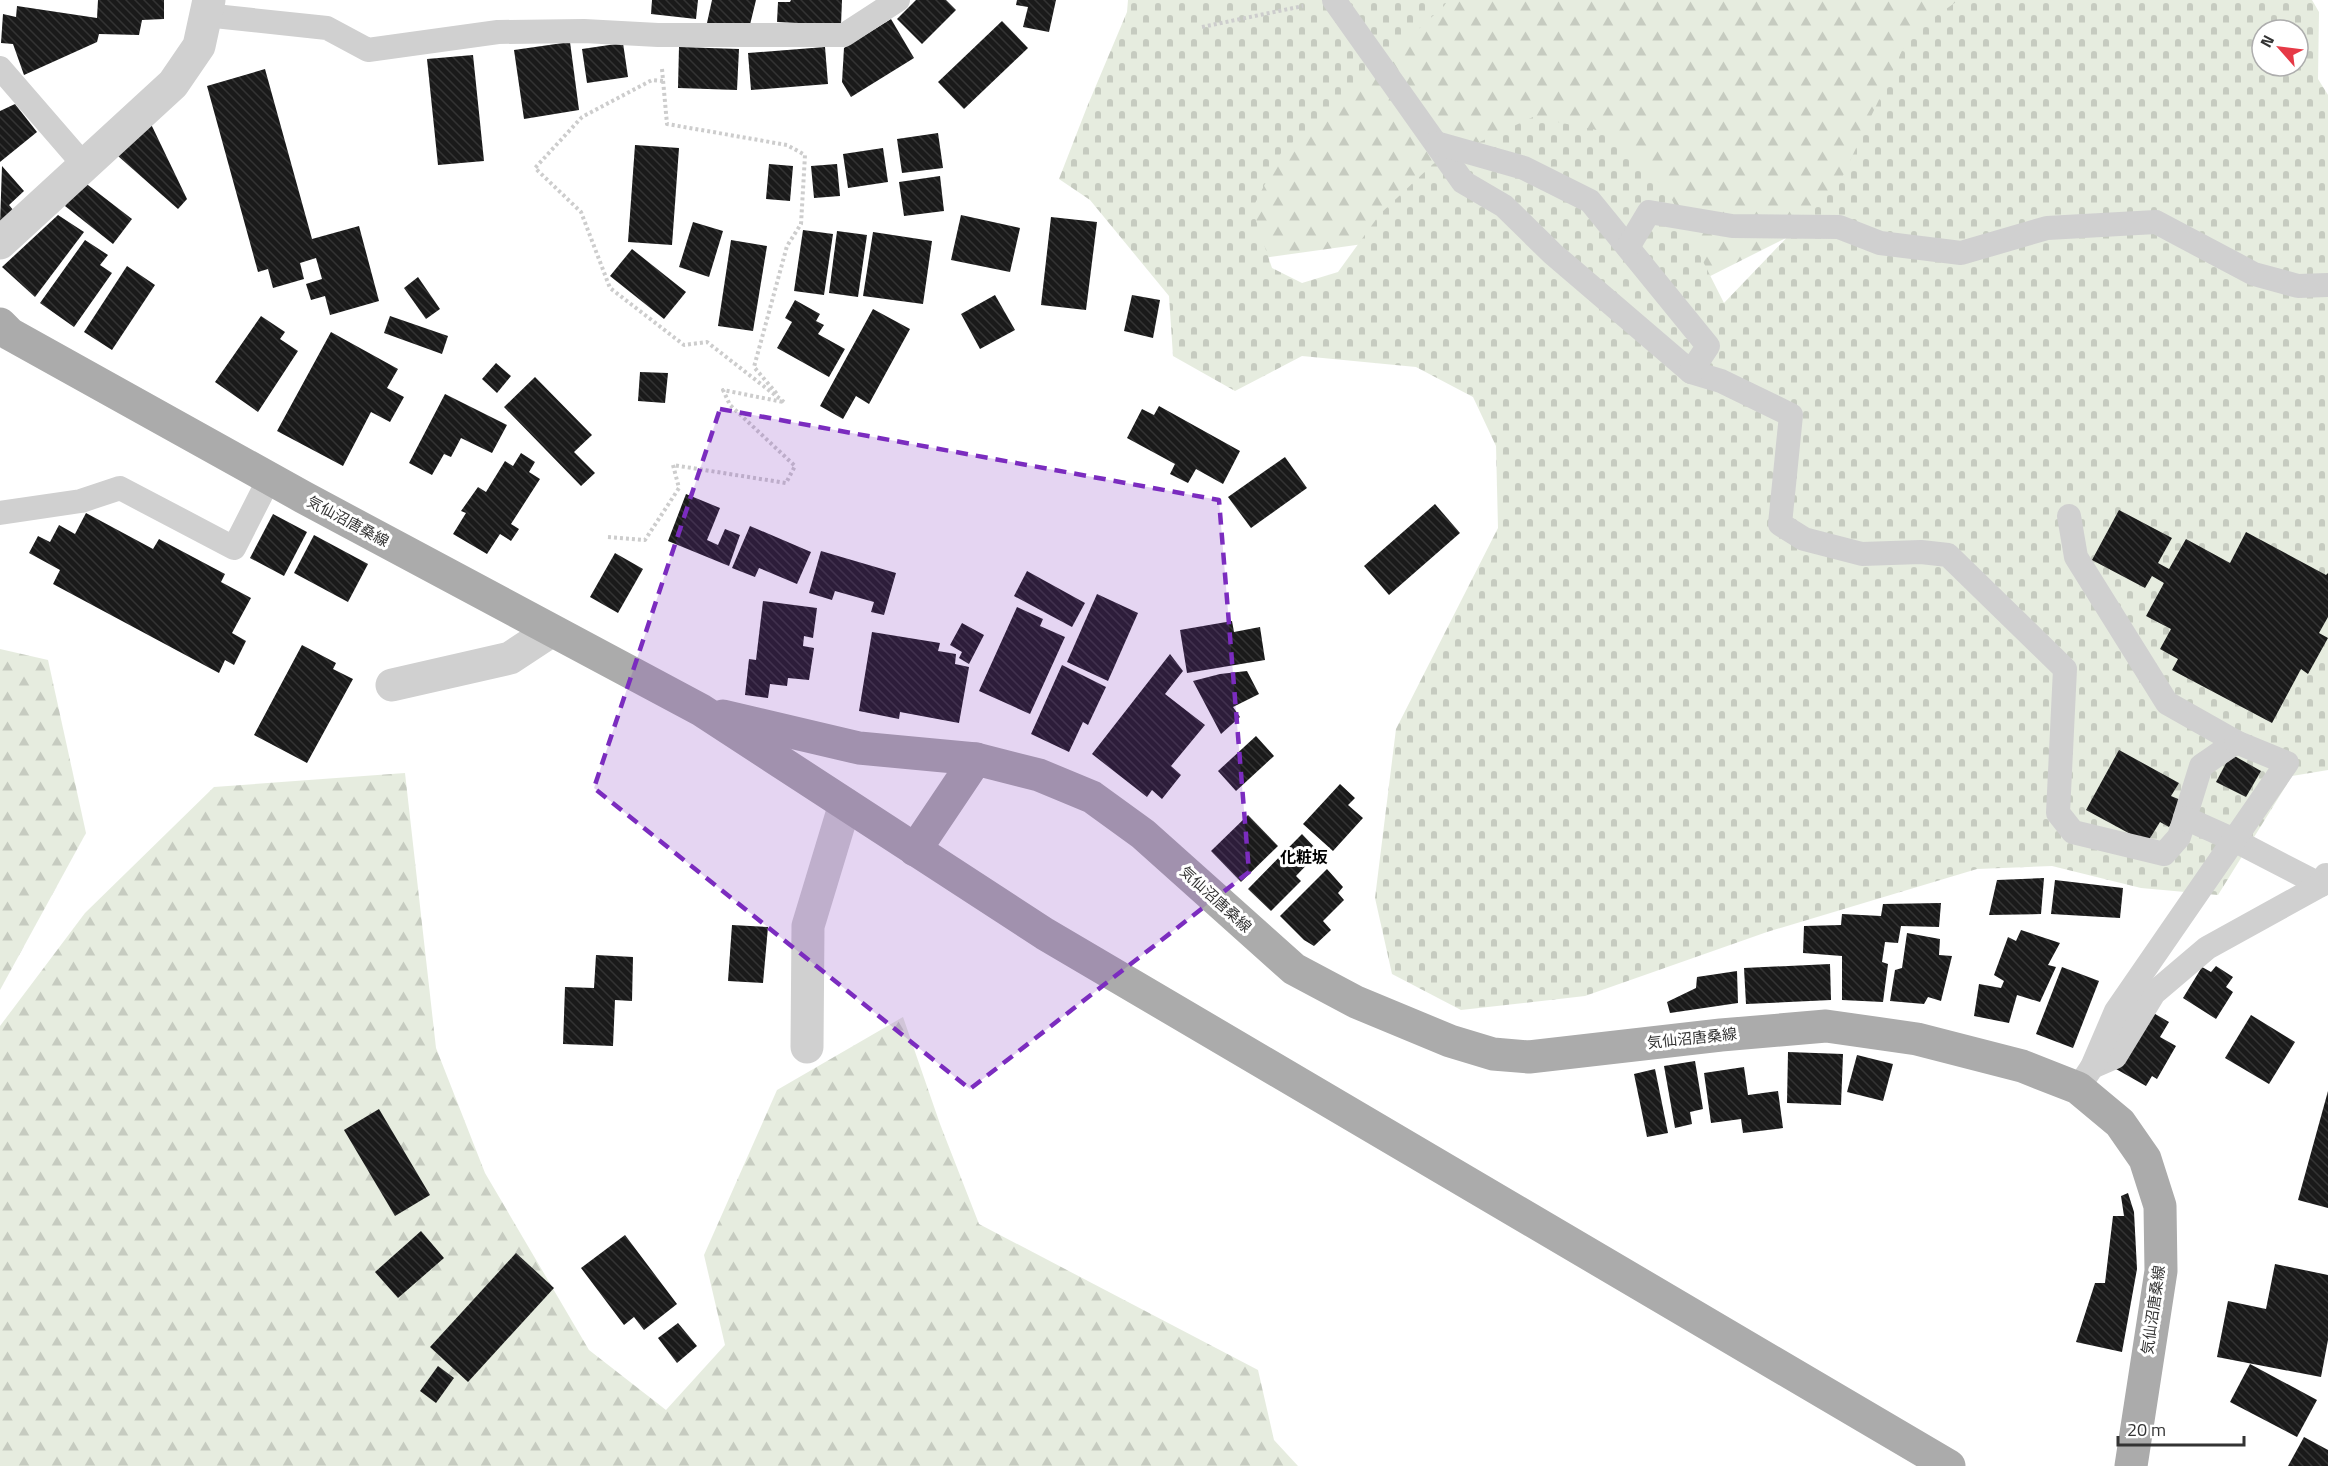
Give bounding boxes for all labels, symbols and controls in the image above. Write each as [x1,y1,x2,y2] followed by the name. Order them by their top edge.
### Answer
[2250,18,2310,78] north arrow
[2254,30,2280,51] text: N
[303,490,393,552] street label: 気仙沼唐桑線
[1280,845,1328,869] district label: 化粧坂
[1175,860,1257,938] street label: 気仙沼唐桑線
[1646,1022,1738,1054] street label: 気仙沼唐桑線
[2135,1264,2171,1356] street label: 気仙沼唐桑線
[2118,1409,2244,1447] scale bar
[2127,1416,2166,1443] text: 20 m

